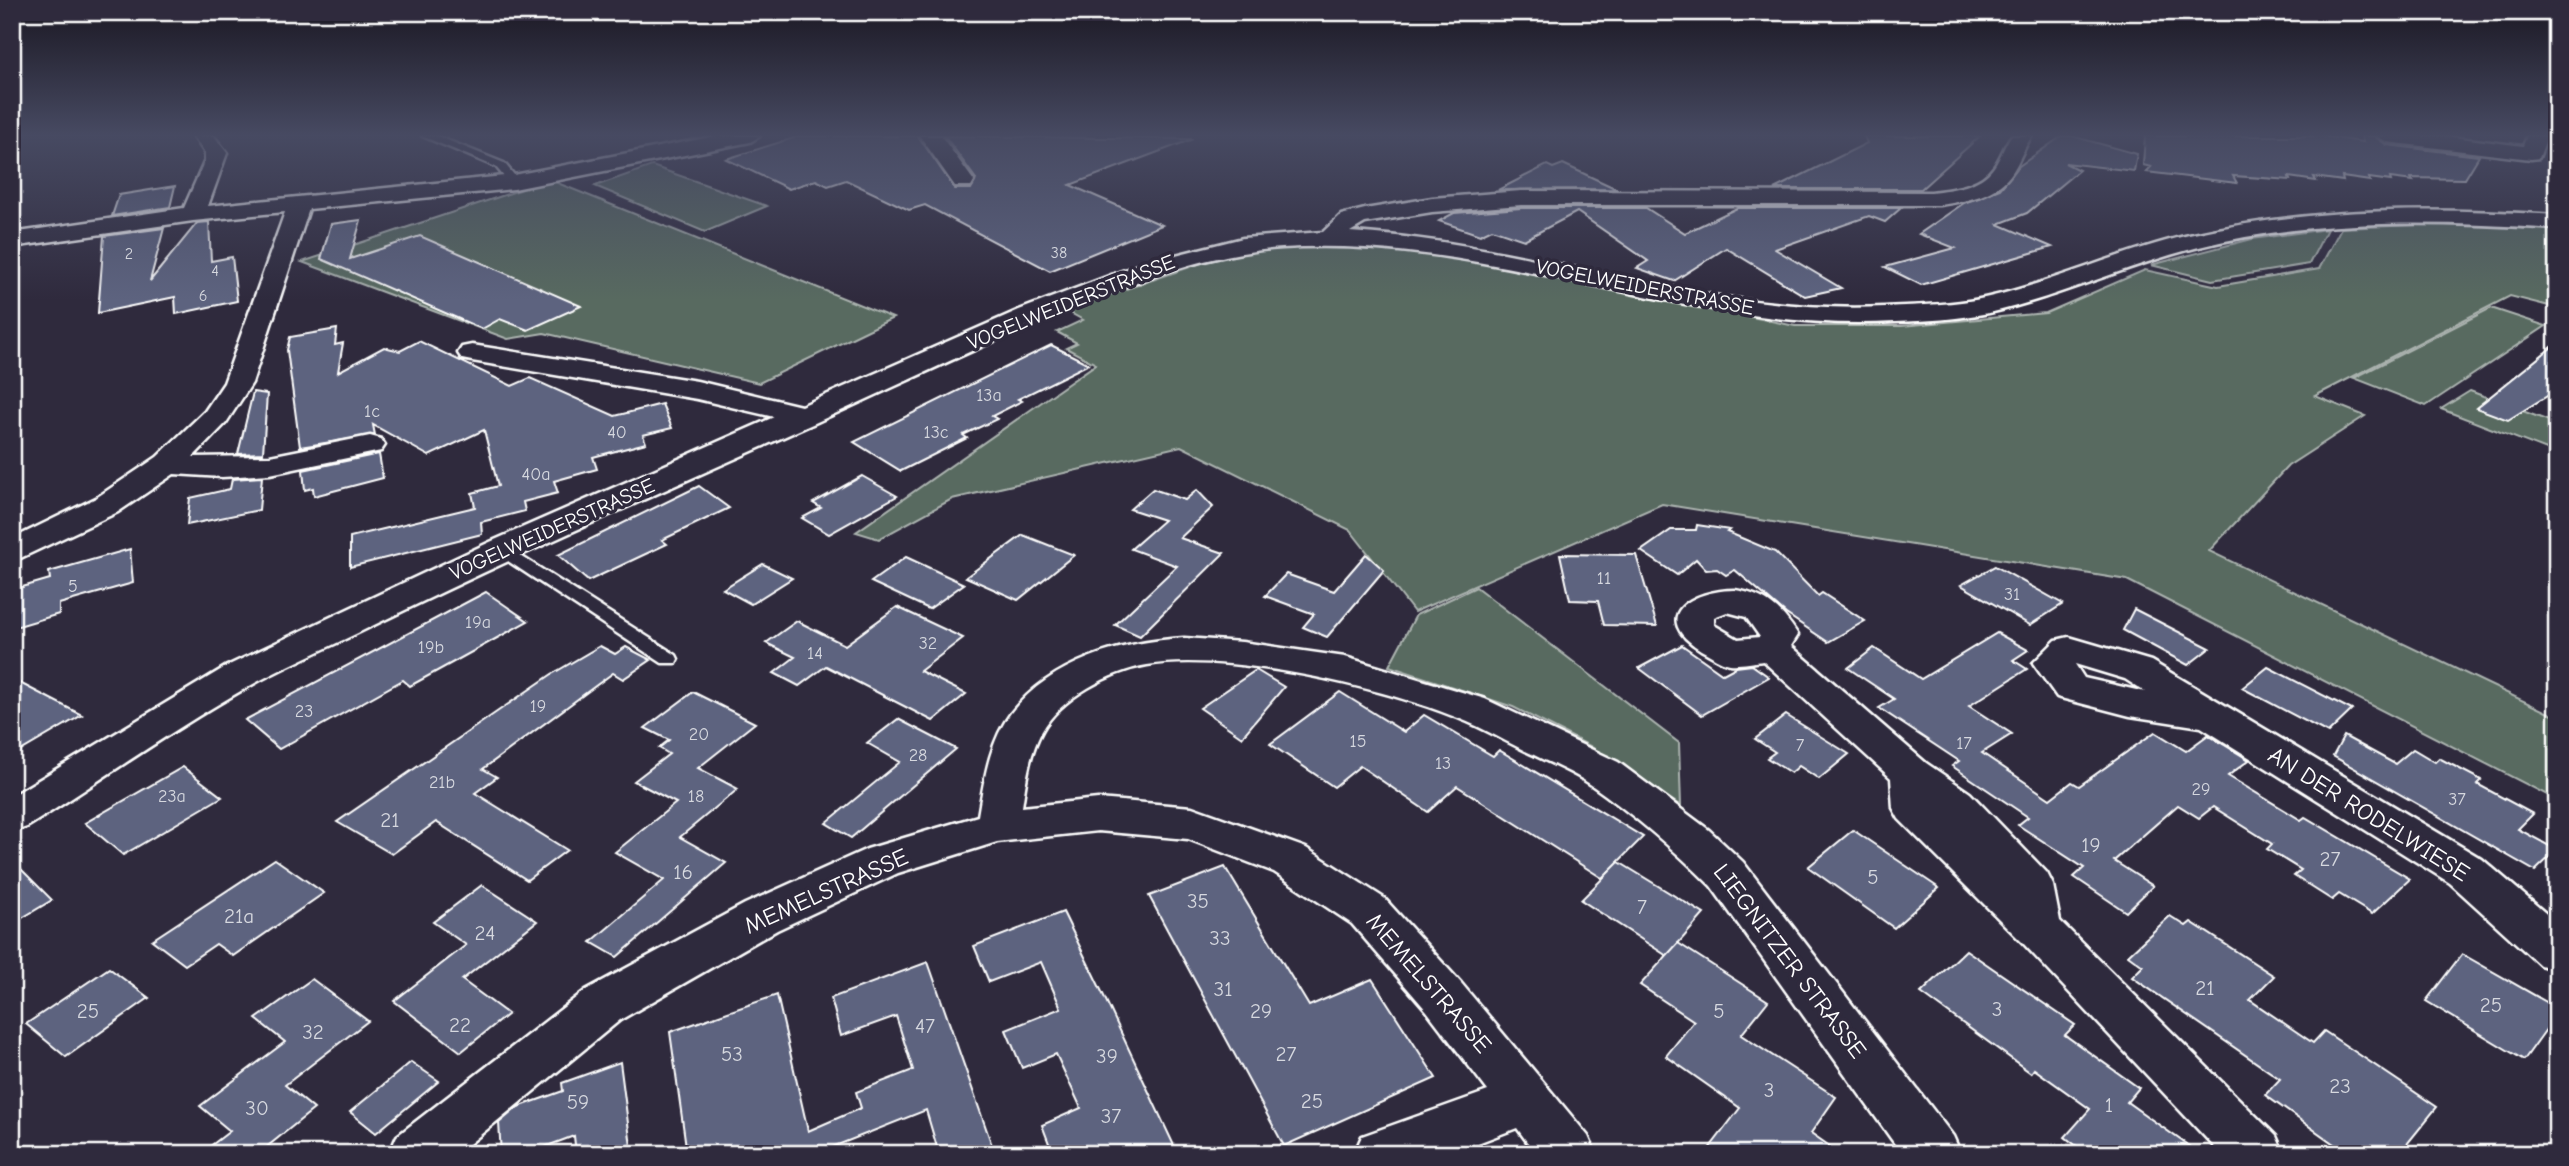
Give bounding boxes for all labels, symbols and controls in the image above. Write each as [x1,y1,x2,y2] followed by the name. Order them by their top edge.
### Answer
[1051,244,1067,262] house number: 38
[125,245,133,263] house number: 2
[964,249,1178,355] street label: VOGELWEIDERSTRASSE
[1534,254,1756,320] street label: VOGELWEIDERSTRASSE
[211,262,219,280] house number: 4
[199,287,207,305] house number: 6
[976,385,1002,406] house number: 13a
[364,401,380,422] house number: 1c
[607,422,627,443] house number: 40
[924,422,949,443] house number: 13c
[522,464,550,485] house number: 40a
[446,473,658,585] street label: VOGELWEIDERSTRASSE
[1597,568,1611,589] house number: 11
[68,576,78,597] house number: 5
[2004,584,2020,605] house number: 31
[465,612,491,633] house number: 19a
[919,633,937,654] house number: 32
[418,637,444,658] house number: 19b
[807,643,823,664] house number: 14
[530,696,546,717] house number: 19
[295,701,313,722] house number: 23
[689,724,709,745] house number: 20
[1350,731,1366,752] house number: 15
[1956,733,1972,754] house number: 17
[1796,735,1805,756] house number: 7
[2263,741,2475,887] street label: AN DER RODELWIESE
[909,745,927,766] house number: 28
[1435,753,1451,774] house number: 13
[429,772,455,793] house number: 21b
[2192,779,2210,800] house number: 29
[158,786,186,807] house number: 23a
[688,786,704,807] house number: 18
[2448,789,2466,810] house number: 37
[380,808,400,832] house number: 21
[2081,833,2101,857] house number: 19
[740,842,912,940] street label: MEMELSTRASSE
[2320,847,2341,871] house number: 27
[1708,858,1872,1064] street label: LIEGNITZER STRASSE
[673,860,693,884] house number: 16
[1867,865,1879,889] house number: 5
[1187,889,1209,913] house number: 35
[1637,895,1647,919] house number: 7
[224,904,254,928] house number: 21a
[1361,907,1497,1059] street label: MEMELSTRASSE
[474,921,496,945] house number: 24
[1209,926,1231,950] house number: 33
[2195,976,2215,1000] house number: 21
[1214,977,1232,1001] house number: 31
[2480,993,2502,1017] house number: 25
[1992,997,2002,1021] house number: 3
[77,999,99,1023] house number: 25
[1250,999,1272,1023] house number: 29
[1713,999,1725,1023] house number: 5
[449,1013,471,1037] house number: 22
[915,1014,935,1038] house number: 47
[302,1020,324,1044] house number: 32
[721,1042,743,1066] house number: 53
[1276,1042,1297,1066] house number: 27
[1096,1044,1118,1068] house number: 39
[2329,1074,2351,1098] house number: 23
[1764,1078,1774,1102] house number: 3
[1301,1089,1323,1113] house number: 25
[567,1090,589,1114] house number: 59
[2105,1093,2113,1117] house number: 1
[245,1096,269,1120] house number: 30
[1101,1104,1121,1128] house number: 37

